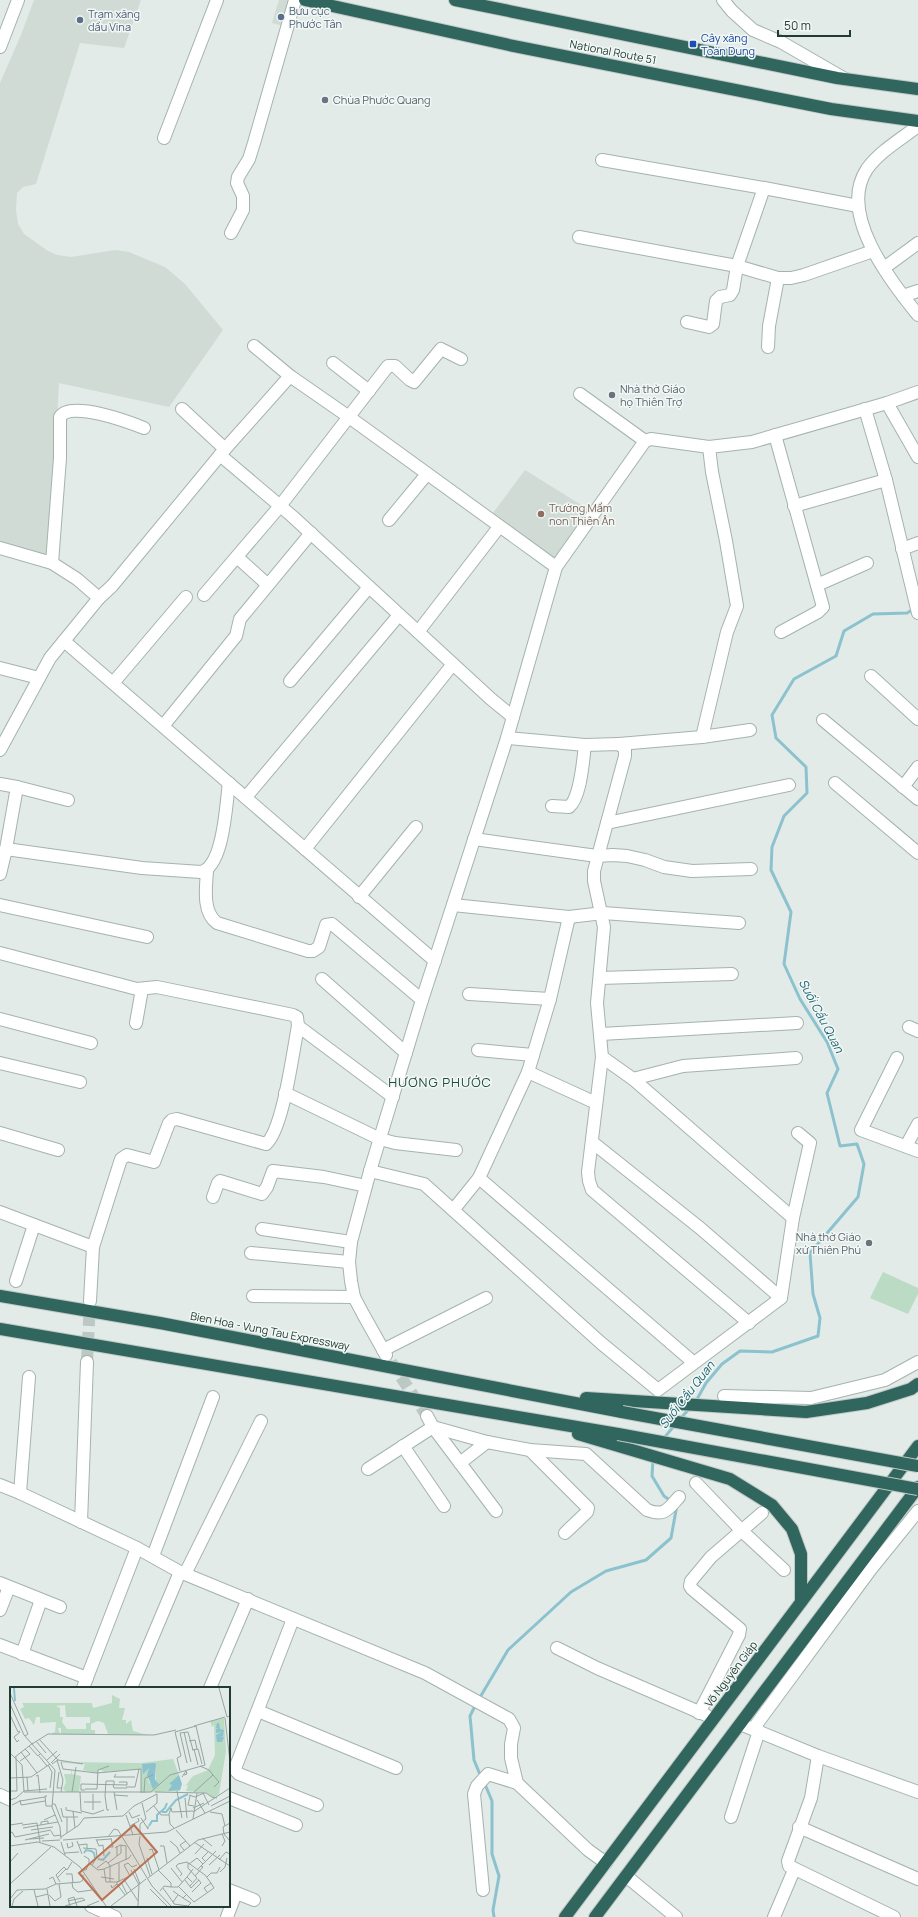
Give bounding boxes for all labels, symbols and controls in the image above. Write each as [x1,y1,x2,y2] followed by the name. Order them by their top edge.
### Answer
[289,3,342,31] place label: Bưu cục Phước Tân
[88,6,140,34] place label: Trạm xăng dầu Vina
[276,12,286,22] marker: Bưu cục Phước Tân
[778,12,850,38] scale bar
[75,15,85,25] marker: Trạm xăng dầu Vina
[784,17,811,34] text: 50 m
[701,30,755,58] place label: Cây xăng Toàn Dung
[568,36,658,67] street label: National Route 51
[688,39,698,49] marker: Cây xăng Toàn Dung
[333,92,431,107] place label: Chùa Phước Quang
[320,95,330,105] marker: Chùa Phước Quang
[620,381,686,409] place label: Nhà thờ Giáo họ Thiên Trợ
[607,390,617,400] marker: Nhà thờ Giáo họ Thiên Trợ
[549,500,615,528] place label: Trường Mầm non Thiên Ân
[536,509,546,519] marker: Trường Mầm non Thiên Ân
[795,976,848,1056] water label: Suối Cầu Quan
[388,1073,492,1091] district label: HƯƠNG PHƯỚC
[796,1229,861,1257] place label: Nhà thờ Giáo xứ Thiên Phú
[864,1238,874,1248] marker: Nhà thờ Giáo xứ Thiên Phú
[189,1308,351,1353] street label: Bien Hoa - Vung Tau Expressway
[655,1357,719,1432] water label: Suối Cầu Quan
[701,1637,761,1710] street label: Võ Nguyên Giáp
[10,1687,230,1907] inset map

